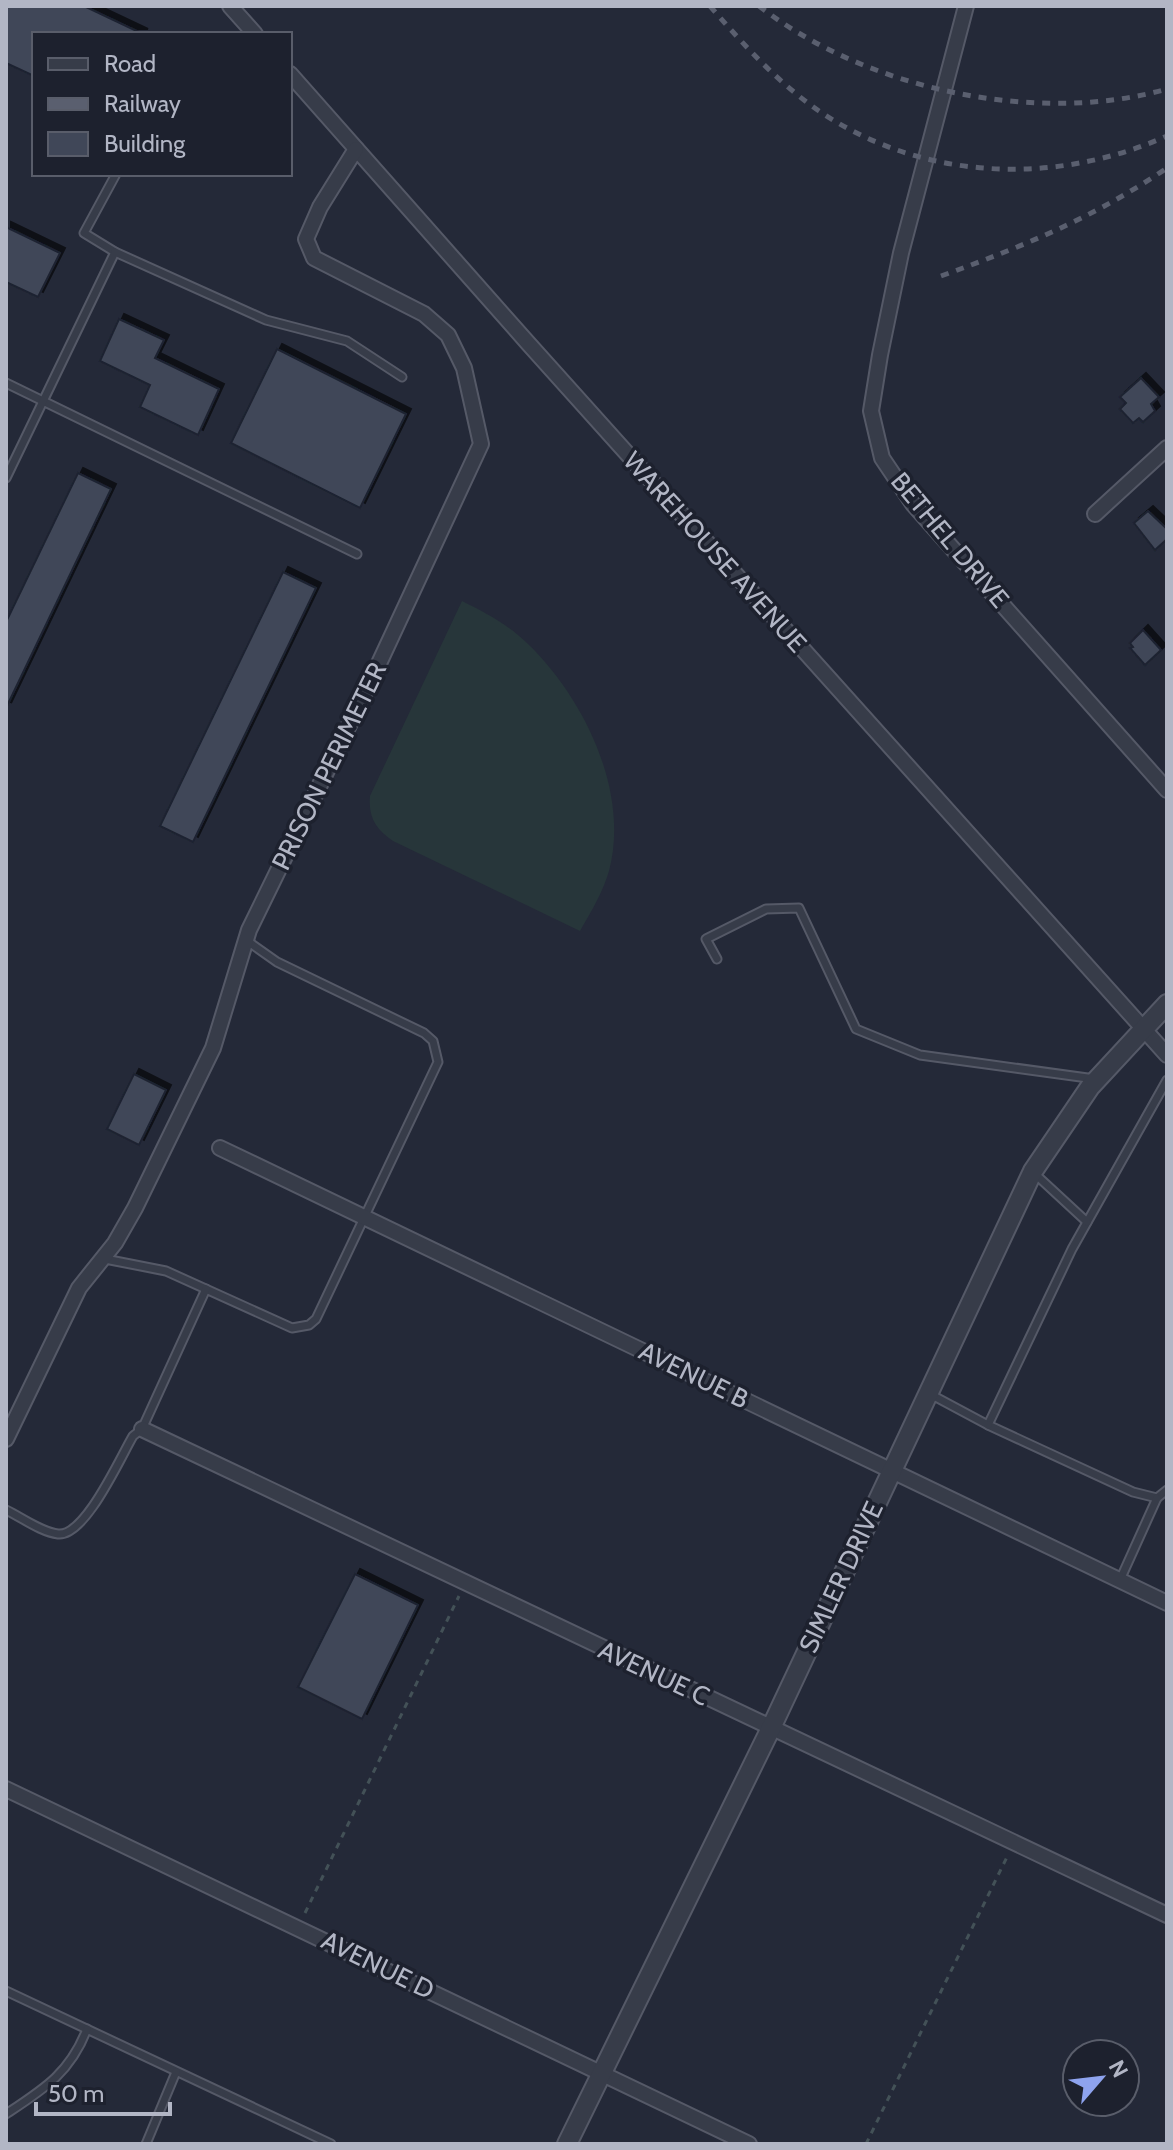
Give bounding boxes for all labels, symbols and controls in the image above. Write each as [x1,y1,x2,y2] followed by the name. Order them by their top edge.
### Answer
[32,32,292,176] legend
[104,49,156,78] text: Road
[104,89,181,118] text: Railway
[104,129,186,158] text: Building
[616,445,814,659] street label: WAREHOUSE AVENUE
[884,466,1016,614] street label: BETHEL DRIVE
[265,657,393,875] street label: PRISON PERIMETER
[634,1335,754,1415] street label: AVENUE B
[792,1496,890,1658] street label: SIMLER DRIVE
[594,1633,714,1713] street label: AVENUE C
[316,1924,440,2006] street label: AVENUE D
[1061,2038,1141,2118] north arrow
[1103,2056,1134,2082] text: N
[36,2066,170,2116] scale bar
[48,2079,104,2108] text: 50 m

